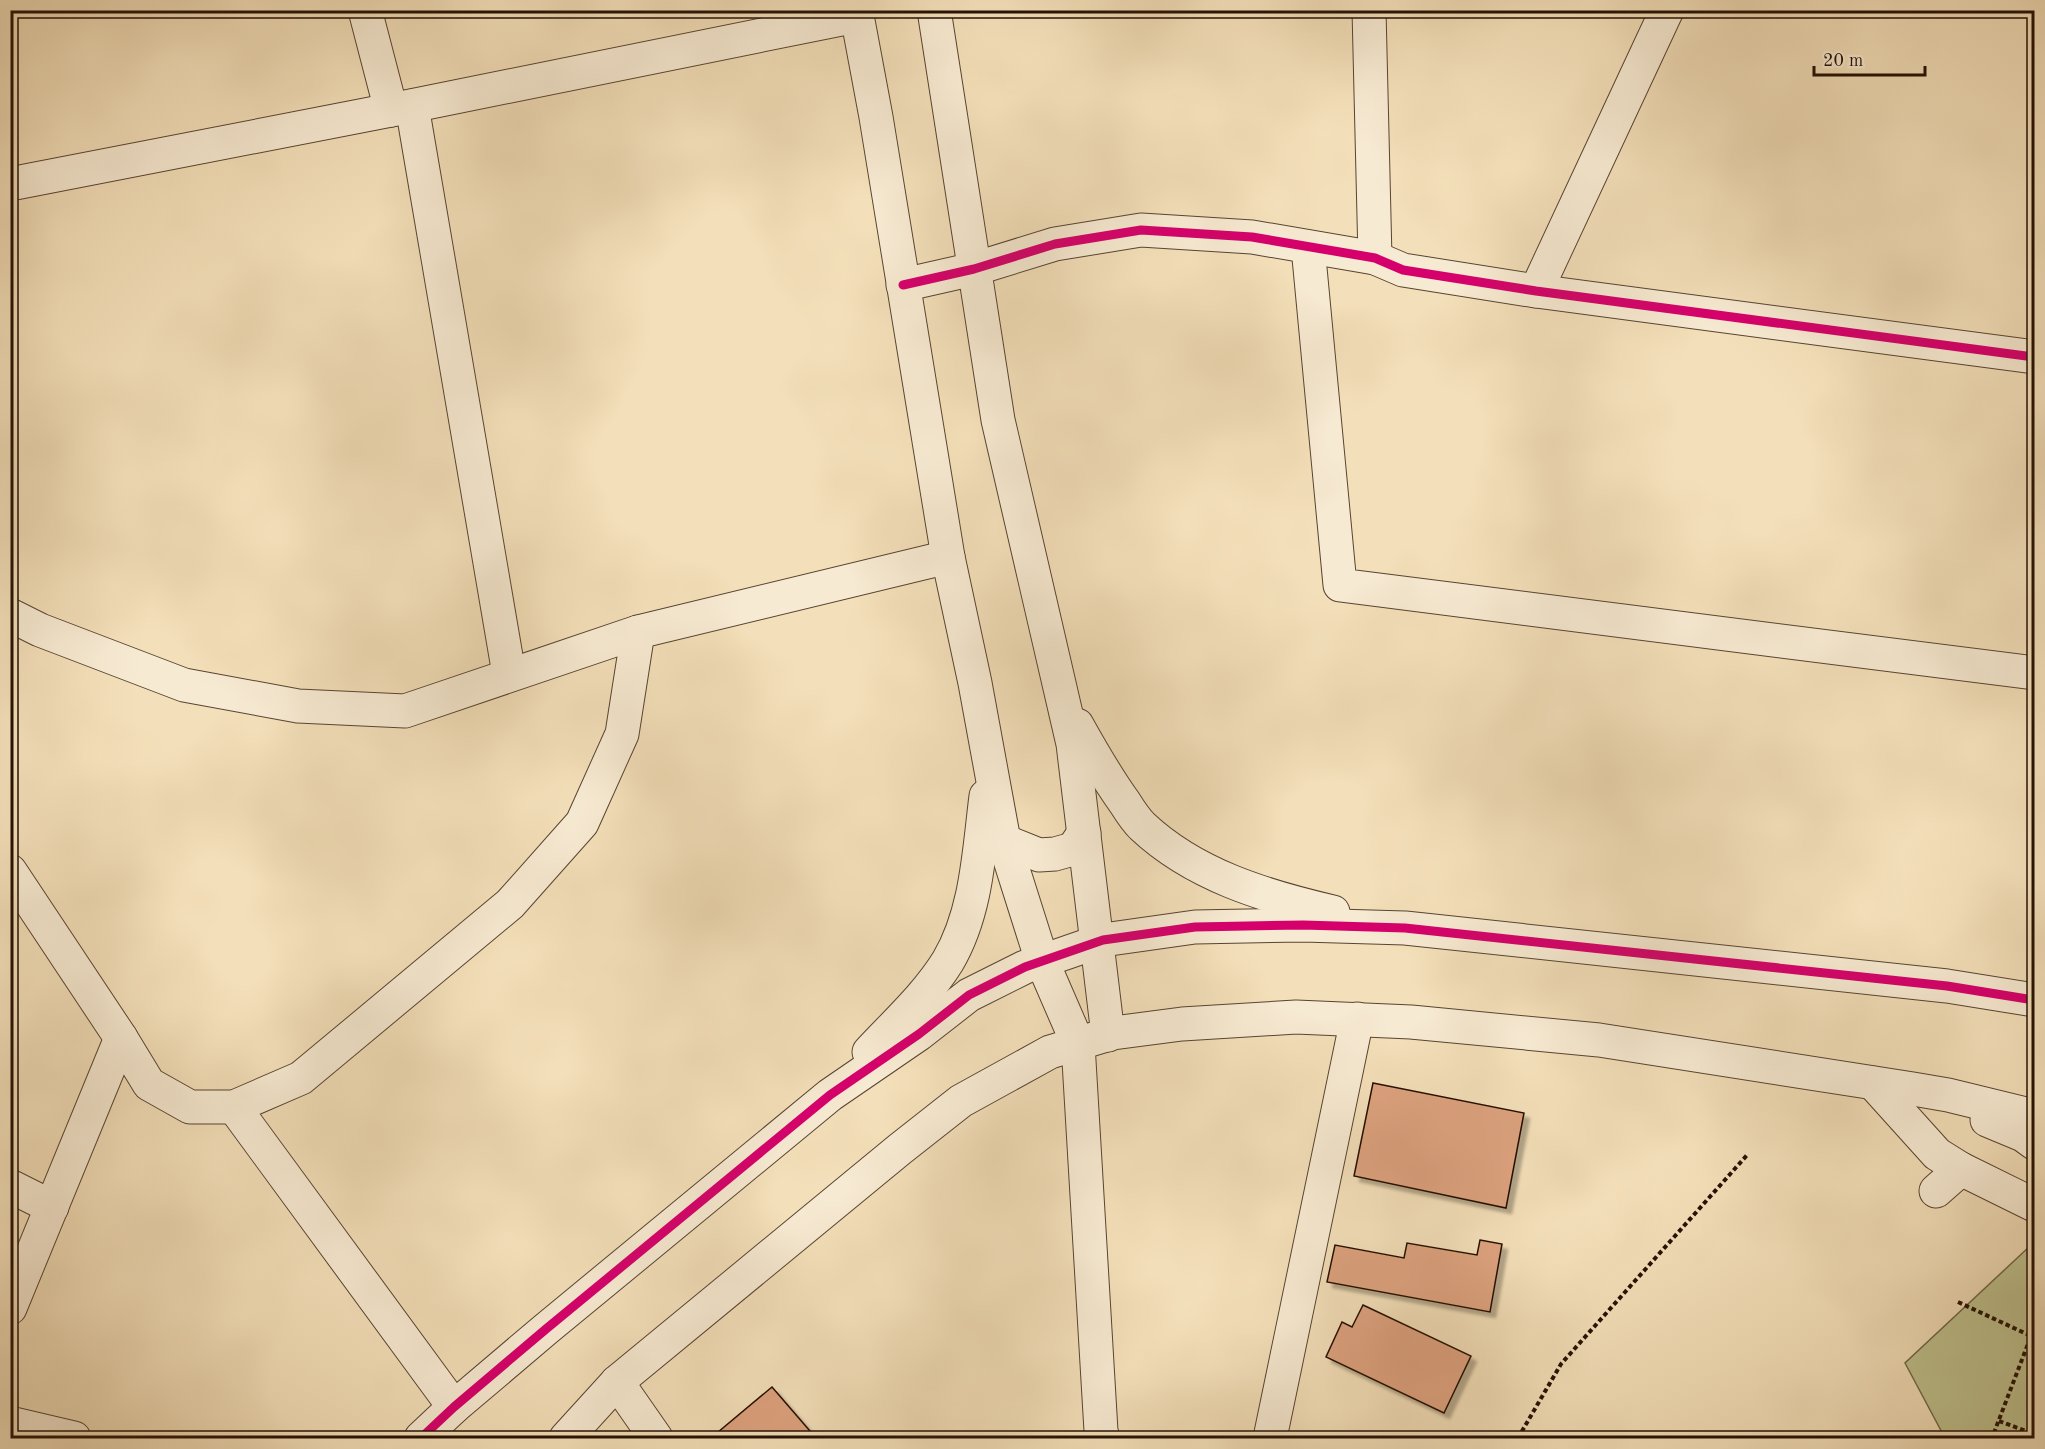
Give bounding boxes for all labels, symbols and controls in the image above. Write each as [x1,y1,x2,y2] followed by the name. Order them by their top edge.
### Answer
[1814,39,1925,77] scale bar
[1823,52,1863,70] text: 20 m

